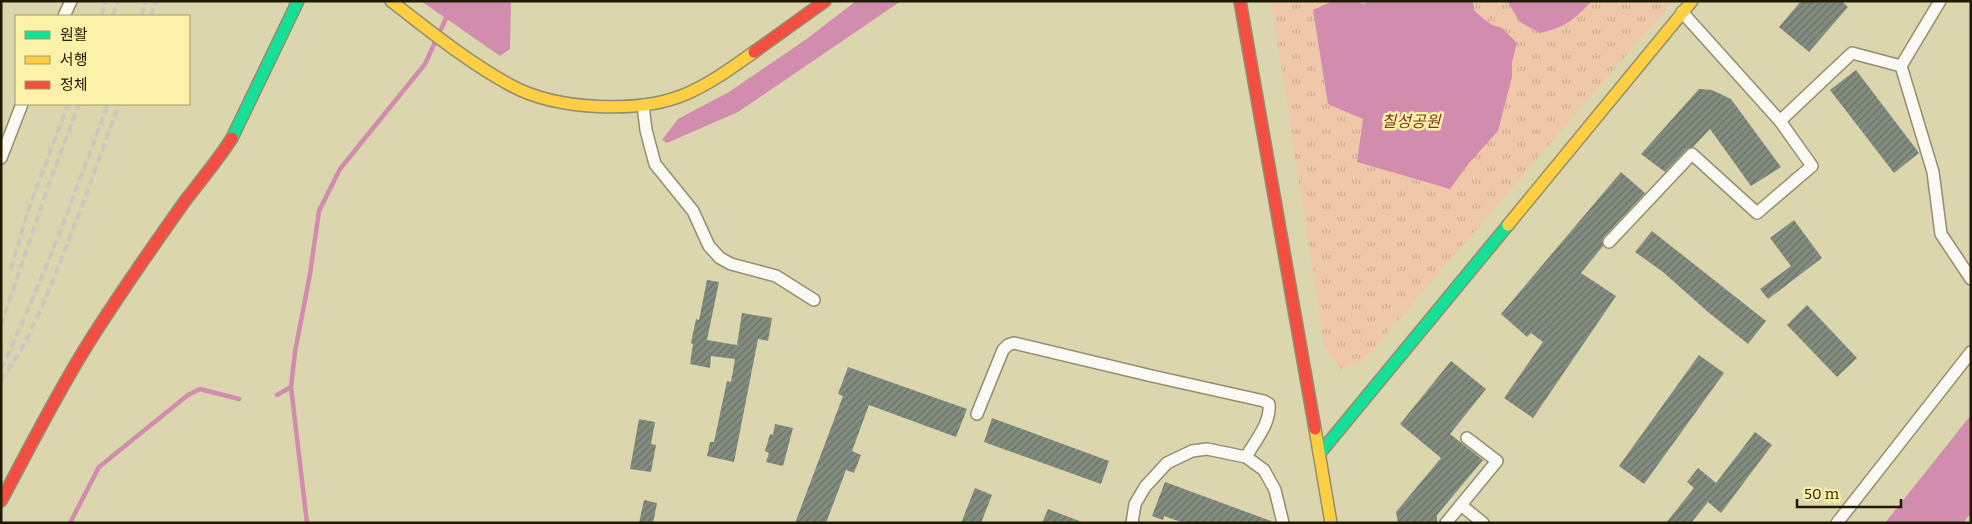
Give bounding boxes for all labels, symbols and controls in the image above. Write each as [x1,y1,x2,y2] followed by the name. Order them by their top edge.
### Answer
[15,15,190,105] legend
[60,26,88,44] text: 원활
[60,51,88,69] text: 서행
[60,76,88,94] text: 정체
[1382,112,1442,131] park label: 칠성공원
[1797,476,1901,508] scale bar
[1804,485,1840,503] text: 50 m

